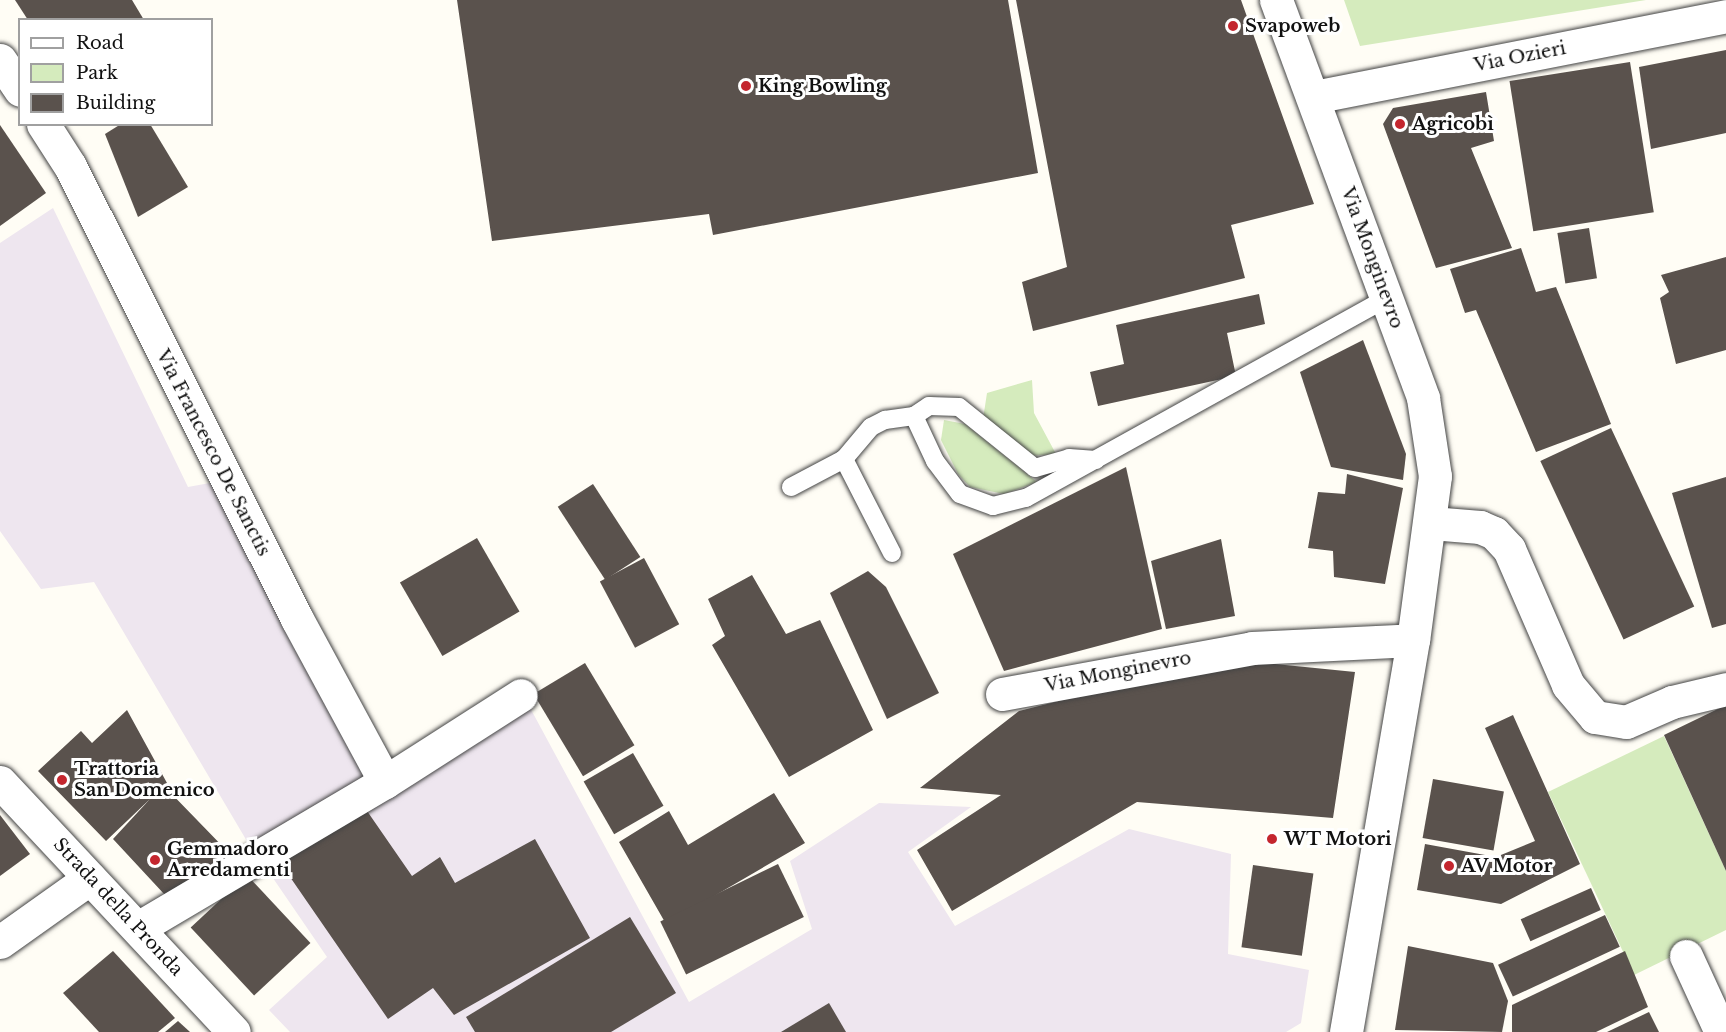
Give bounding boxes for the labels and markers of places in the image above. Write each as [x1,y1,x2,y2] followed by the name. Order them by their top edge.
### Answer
[1245,15,1340,37] place label: Svapoweb
[1226,19,1240,33] marker: Svapoweb
[758,75,887,97] place label: King Bowling
[739,79,753,93] marker: King Bowling
[1412,113,1494,135] place label: Agricobì
[1393,117,1407,131] marker: Agricobì
[74,759,215,802] place label: Trattoria San Domenico
[55,773,69,787] marker: Trattoria San Domenico
[1284,828,1392,850] place label: WT Motori
[1265,832,1279,846] marker: WT Motori
[167,839,290,882] place label: Gemmadoro Arredamenti
[148,853,162,867] marker: Gemmadoro Arredamenti
[1461,855,1553,877] place label: AV Motor
[1442,859,1456,873] marker: AV Motor

